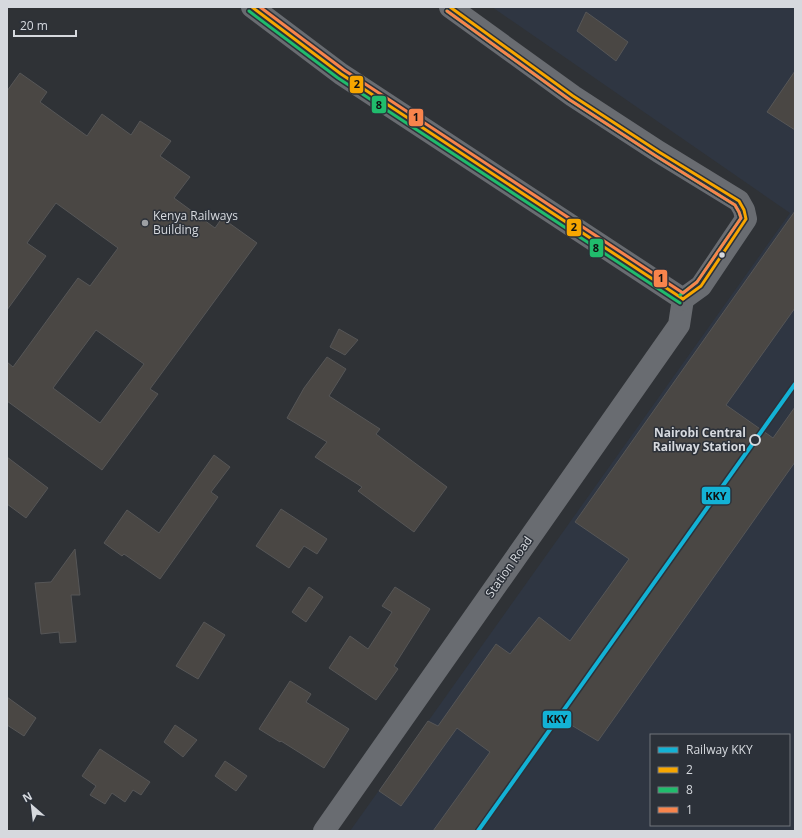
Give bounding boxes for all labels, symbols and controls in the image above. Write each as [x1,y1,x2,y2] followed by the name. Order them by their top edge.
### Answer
[14,12,76,38] scale bar
[20,17,48,34] text: 20 m
[349,75,364,94] line badge: 2
[354,76,360,91] text: 2
[371,95,387,114] line badge: 8
[376,97,382,112] text: 8
[408,108,424,127] line badge: 1
[413,109,419,124] text: 1
[153,207,238,238] place label: Kenya Railways Building
[140,218,150,228] marker: Kenya Railways Building
[566,218,582,237] line badge: 2
[571,219,577,234] text: 2
[589,238,604,258] line badge: 8
[593,240,599,255] text: 8
[717,250,727,260] unlabelled marker
[653,269,668,288] line badge: 1
[658,270,664,285] text: 1
[653,424,746,455] place label: Nairobi Central Railway Station
[749,434,761,446] marker: Nairobi Central Railway Station
[701,486,731,505] line badge: KKY
[705,488,727,503] text: KKY
[481,533,536,601] street label: Station Road
[542,710,572,729] line badge: KKY
[546,711,568,726] text: KKY
[650,734,790,826] legend
[686,741,753,758] text: Railway KKY
[686,761,693,778] text: 2
[686,781,693,798] text: 8
[12,786,52,826] north arrow
[20,788,35,805] text: N
[686,801,693,818] text: 1

